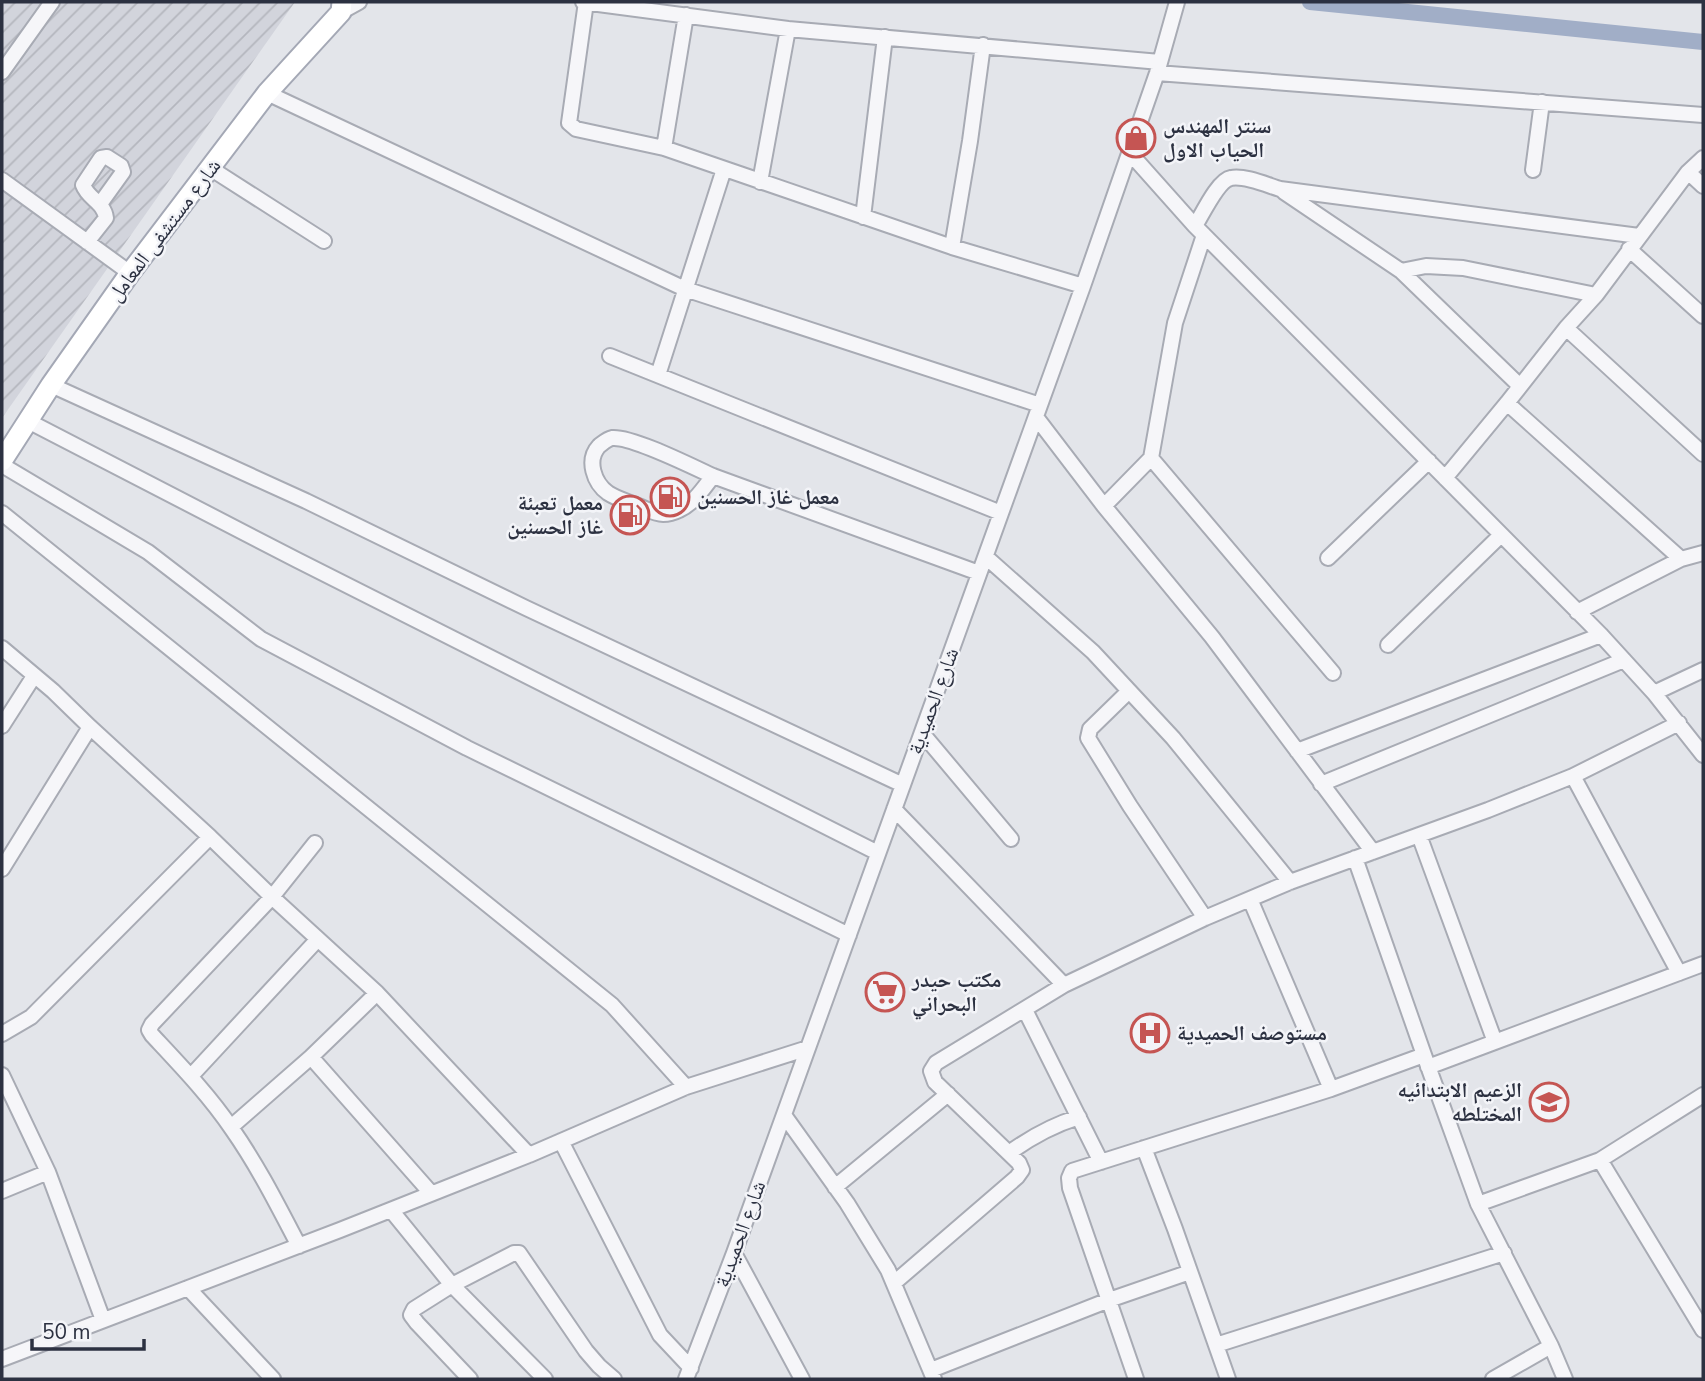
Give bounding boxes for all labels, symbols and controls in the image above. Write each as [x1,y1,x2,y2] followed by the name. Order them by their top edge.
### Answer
[1163,112,1272,164] place label: سنتر المهندس الحياب الاول
[1115,117,1157,159] shop icon: سنتر المهندس الحياب الاول
[101,153,227,307] street label: شارع مستشفى المعامل
[649,476,691,518] fuel station icon: معمل غاز الحسنين
[697,483,839,511] place label: معمل غاز الحسنين
[507,489,603,541] place label: معمل تعبئة غاز الحسنين
[609,494,651,536] fuel station icon: معمل تعبئة غاز الحسنين
[901,644,965,758] street label: شارع الحميدية
[911,966,1001,1020] place label: مكتب حيدر البحراني
[864,971,906,1013] supermarket icon: مكتب حيدر البحراني
[1129,1012,1171,1054] hospital icon: مستوصف الحميدية
[1177,1019,1327,1047] place label: مستوصف الحميدية
[1397,1076,1522,1128] place label: الزعيم الابتدائيه المختلطه
[1528,1081,1570,1123] school or university icon: الزعيم الابتدائيه المختلطه
[708,1177,772,1291] street label: شارع الحميدية
[32,1308,144,1352] scale bar
[42,1318,91,1346] text: 50 m

